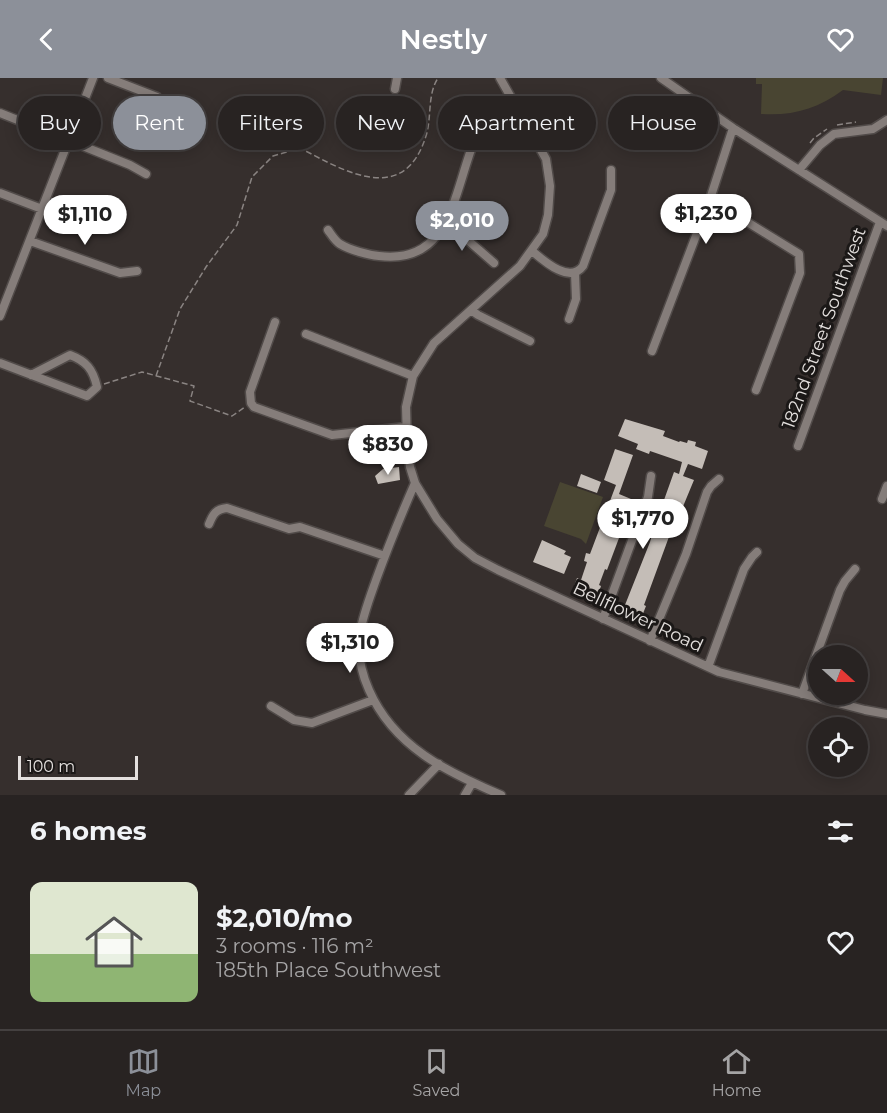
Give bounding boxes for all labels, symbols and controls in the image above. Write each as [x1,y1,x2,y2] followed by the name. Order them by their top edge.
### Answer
[30,23,63,56] icon: back
[400,23,487,56] text: Nestly
[824,23,857,56] icon: heart
[18,96,101,150] chip: Buy
[113,96,206,150] chip: Rent
[218,96,324,150] chip: Filters
[336,96,426,150] chip: New
[438,96,596,150] chip: Apartment
[608,96,718,150] chip: House
[657,194,755,245] pin: $1,230
[36,195,134,246] pin: $1,110
[413,201,511,252] pin: $2,010
[674,201,738,225] text: $1,230
[58,202,112,226] text: $1,110
[430,208,494,232] text: $2,010
[777,224,871,432] street label: 182nd Street Southwest
[352,425,424,476] pin: $830
[362,432,414,456] text: $830
[594,499,692,550] pin: $1,770
[611,506,675,530] text: $1,770
[569,577,707,657] street label: Bellflower Road
[301,623,399,674] pin: $1,310
[320,630,380,654] text: $1,310
[808,645,868,705] north arrow
[808,645,868,777] map controls
[808,717,868,777] button: locate
[18,753,138,780] scale bar
[27,757,75,776] text: 100 m
[30,815,147,847] text: 6 homes
[824,815,857,848] icon: filters
[216,902,352,934] text: $2,010/mo
[78,906,150,978] icon: home
[824,926,857,959] icon: heart
[216,934,374,958] text: 3 rooms · 116 m²
[216,958,441,982] text: 185th Place Southwest
[126,1045,161,1100] tab: Map
[412,1045,460,1100] tab: Saved
[712,1045,761,1100] tab: Home

